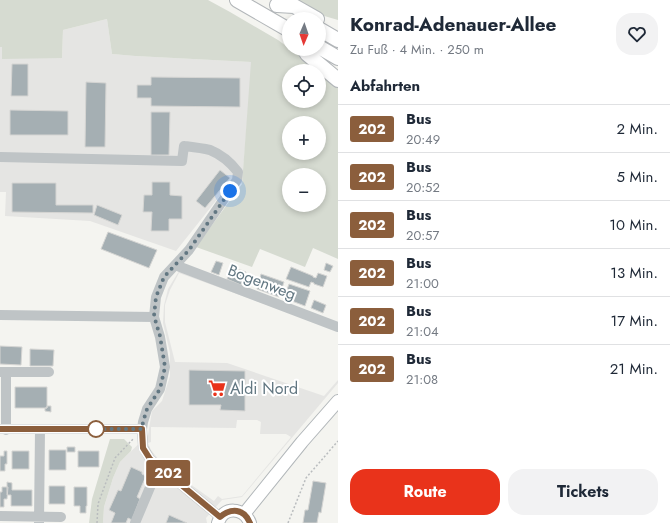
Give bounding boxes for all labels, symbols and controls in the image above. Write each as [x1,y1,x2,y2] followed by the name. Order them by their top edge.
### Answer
[350,11,556,38] text: Konrad-Adenauer-Allee
[282,12,326,56] north arrow
[282,12,326,212] map controls
[616,13,658,55] button: heart
[350,40,484,59] text: Zu Fuß · 4 Min. · 250 m
[282,64,326,108] button: locate
[350,75,420,97] text: Abfahrten
[406,108,431,130] text: Bus
[282,116,326,160] button: +
[617,118,658,140] text: 2 Min.
[358,119,386,139] text: 202
[406,130,440,149] text: 20:49
[406,156,431,178] text: Bus
[617,166,658,188] text: 5 Min.
[358,167,386,187] text: 202
[282,168,326,212] button: −
[406,178,440,197] text: 20:52
[220,181,240,201] your location
[406,204,431,226] text: Bus
[609,214,658,236] text: 10 Min.
[358,215,386,235] text: 202
[406,226,439,245] text: 20:57
[406,252,431,274] text: Bus
[225,258,299,306] street label: Bogenweg
[610,262,658,284] text: 13 Min.
[358,263,386,283] text: 202
[406,274,439,293] text: 21:00
[406,300,431,322] text: Bus
[610,310,658,332] text: 17 Min.
[358,311,386,331] text: 202
[406,322,439,341] text: 21:04
[406,348,431,370] text: Bus
[610,358,658,380] text: 21 Min.
[358,359,386,379] text: 202
[406,370,438,389] text: 21:08
[230,377,298,400] place label: Aldi Nord
[207,378,227,398] supermarket icon: Aldi Nord
[87,420,105,438] unlabelled marker
[145,460,191,486] line badge: 202
[154,463,182,483] text: 202
[350,469,500,515] button: Route
[508,469,658,515] button: Tickets

